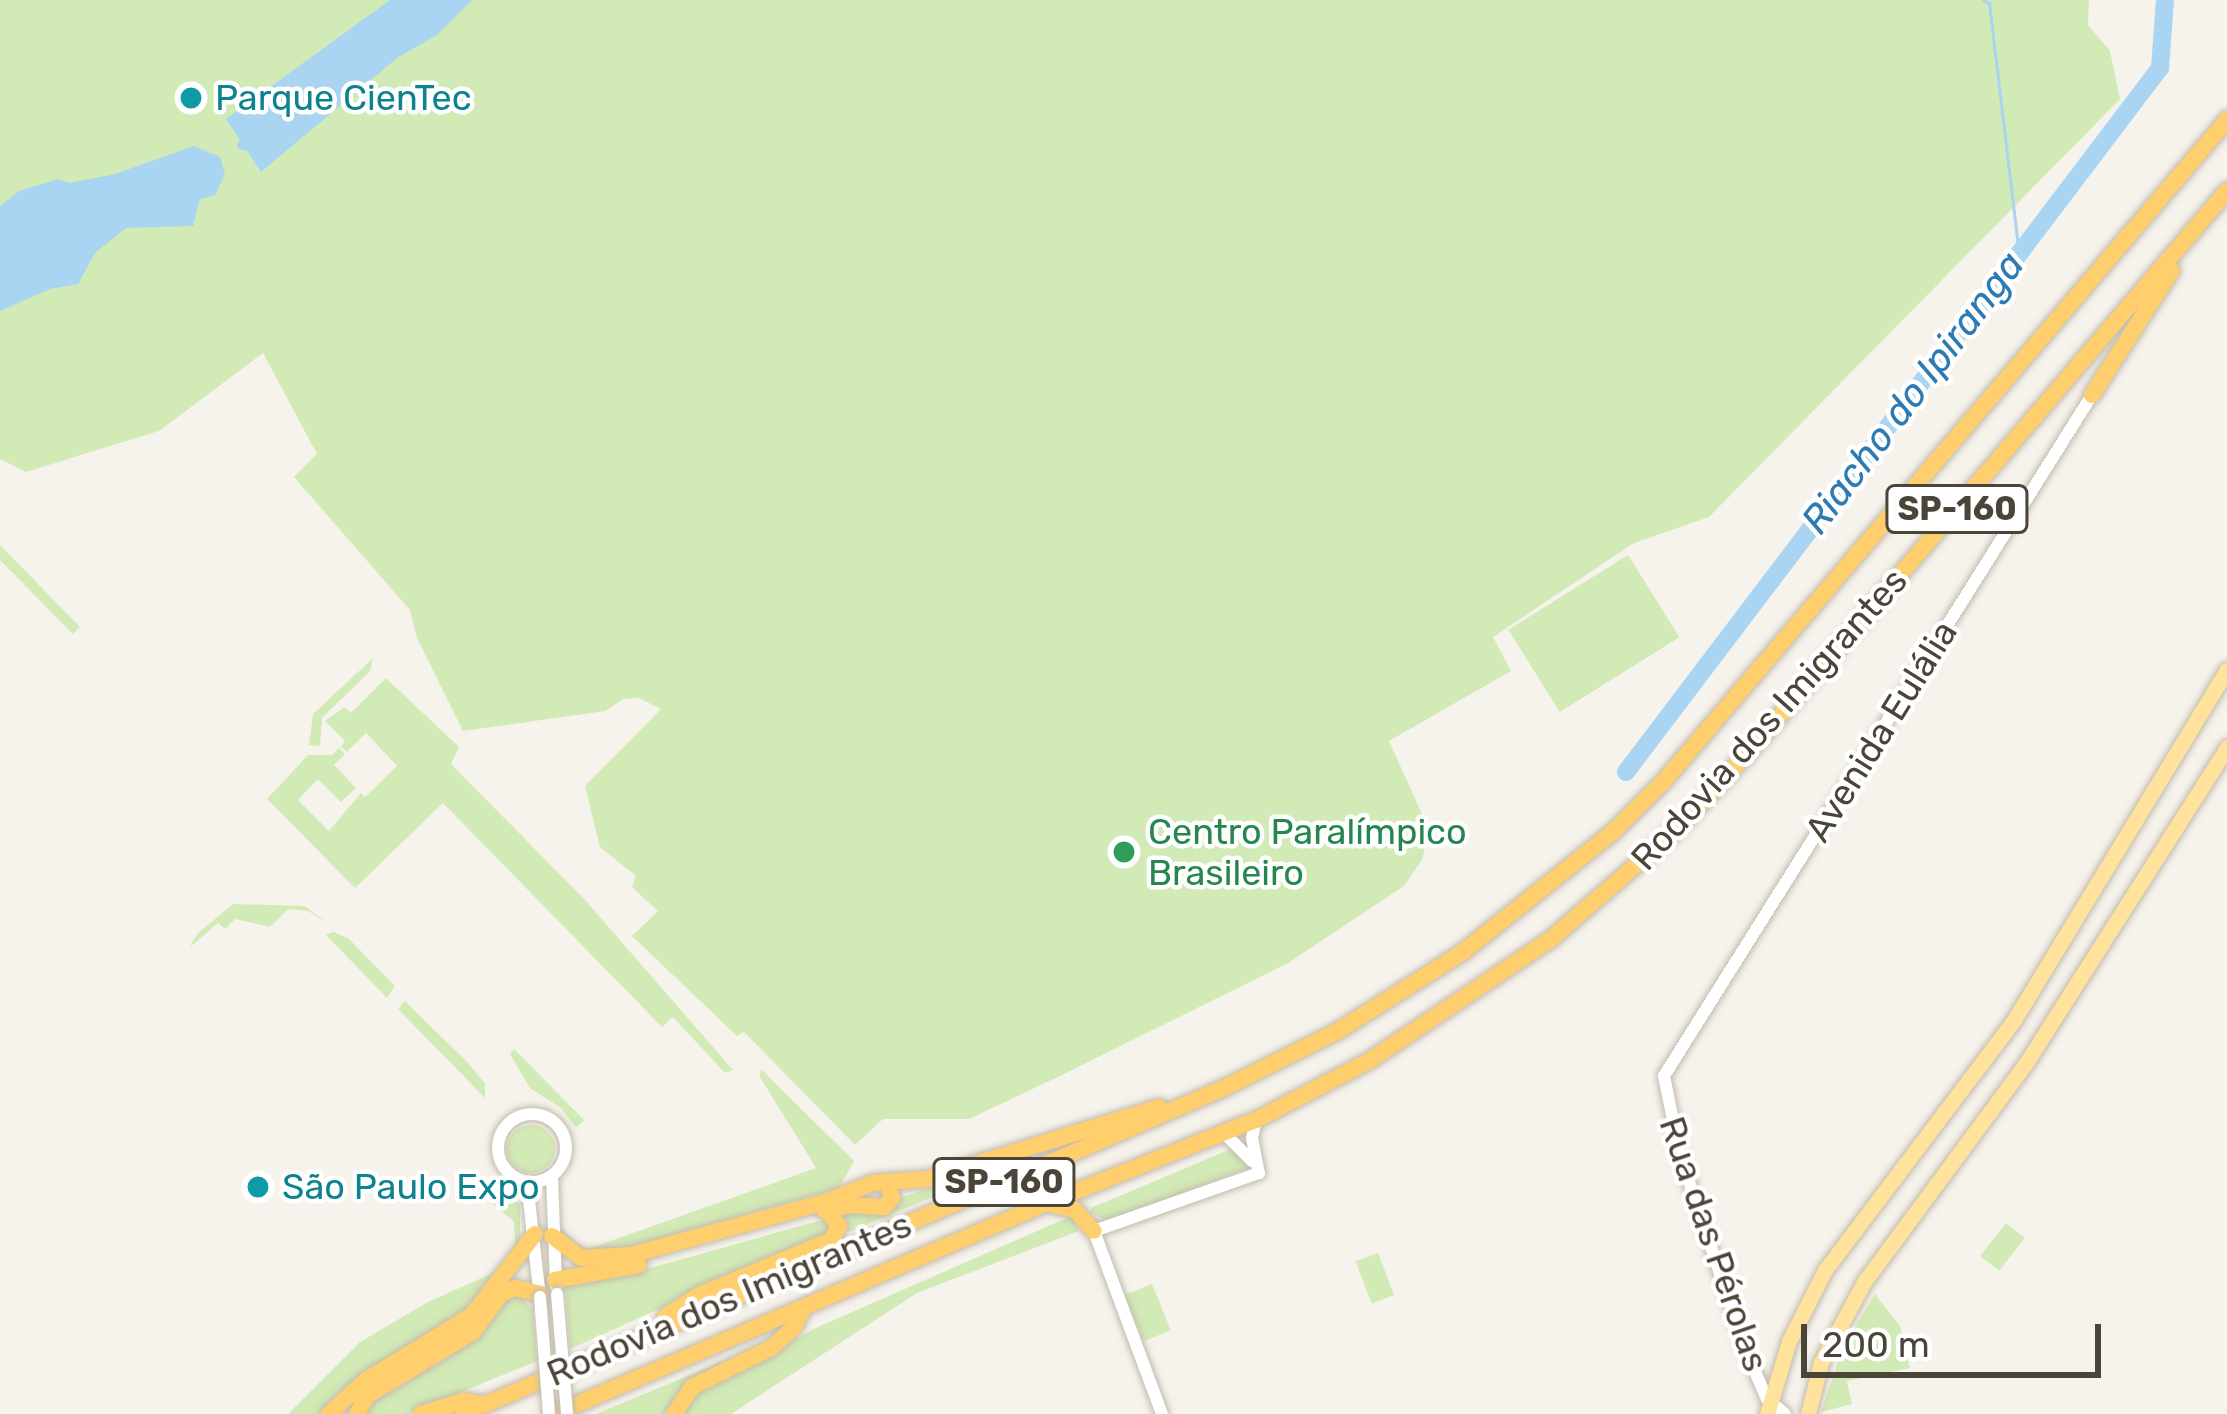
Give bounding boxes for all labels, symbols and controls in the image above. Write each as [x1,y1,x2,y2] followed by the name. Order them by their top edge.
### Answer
[215,76,472,120] place label: Parque CienTec
[178,85,204,111] marker: Parque CienTec
[1792,243,2034,543] water label: Riacho do Ipiranga
[1885,482,2029,536] road number: SP-160
[1622,559,1916,879] street label: Rodovia dos Imigrantes
[1796,613,1966,849] street label: Avenida Eulália
[1148,809,1467,894] place label: Centro Paralímpico Brasileiro
[1111,839,1137,865] marker: Centro Paralímpico Brasileiro
[1650,1111,1778,1377] street label: Rua das Pérolas
[932,1155,1076,1209] road number: SP-160
[282,1165,540,1209] place label: São Paulo Expo
[245,1174,271,1200] marker: São Paulo Expo
[540,1203,918,1395] street label: Rodovia dos Imigrantes
[1807,1300,2107,1374] scale bar
[1822,1323,1930,1366] text: 200 m

